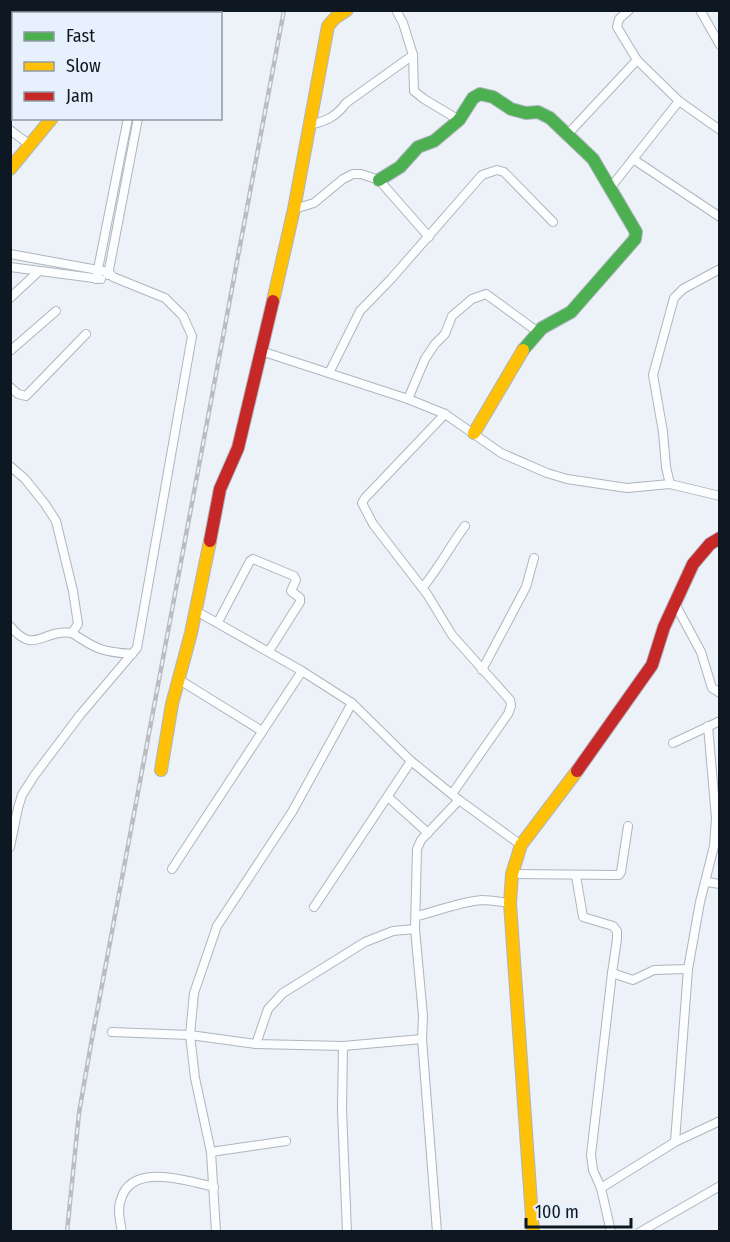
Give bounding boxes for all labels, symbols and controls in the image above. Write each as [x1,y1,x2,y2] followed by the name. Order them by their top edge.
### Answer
[12,12,222,120] legend
[66,25,95,47] text: Fast
[66,55,101,77] text: Slow
[66,85,94,107] text: Jam
[526,1191,631,1229] scale bar
[535,1201,579,1223] text: 100 m

